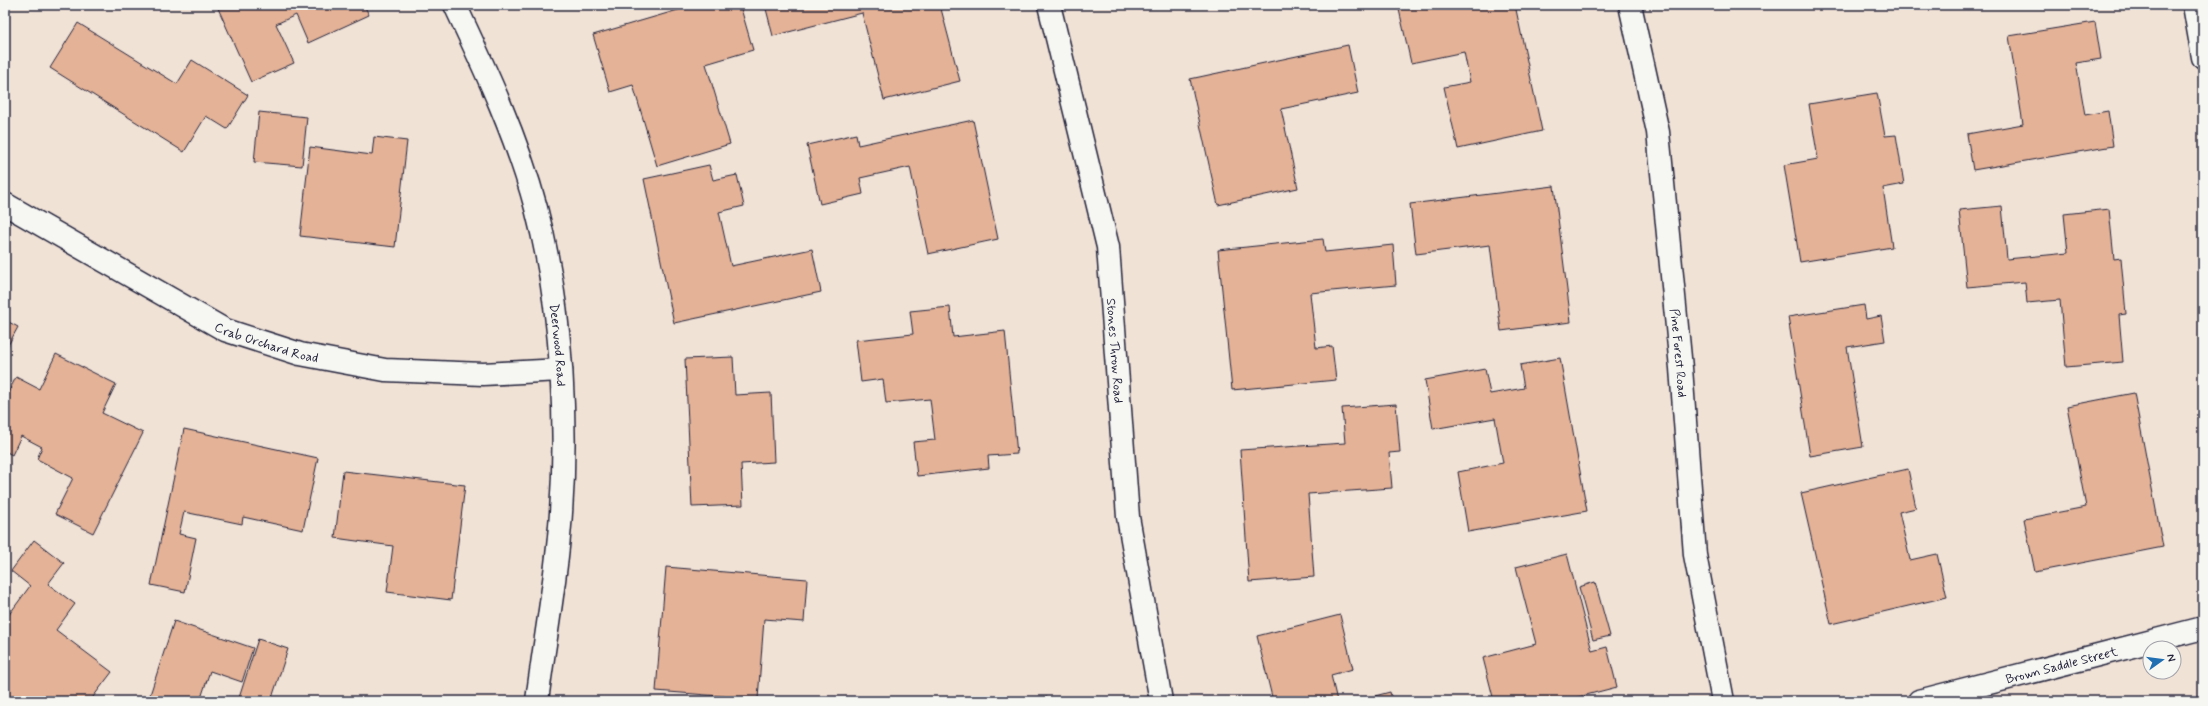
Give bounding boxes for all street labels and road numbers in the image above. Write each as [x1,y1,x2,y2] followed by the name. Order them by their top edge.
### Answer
[1102,298,1127,404] street label: Stones Throw Road
[545,303,569,387] street label: Deerwood Road
[1665,308,1690,398] street label: Pine Forest Road
[211,319,320,367] street label: Crab Orchard Road
[2004,643,2120,688] street label: Brown Saddle Street

